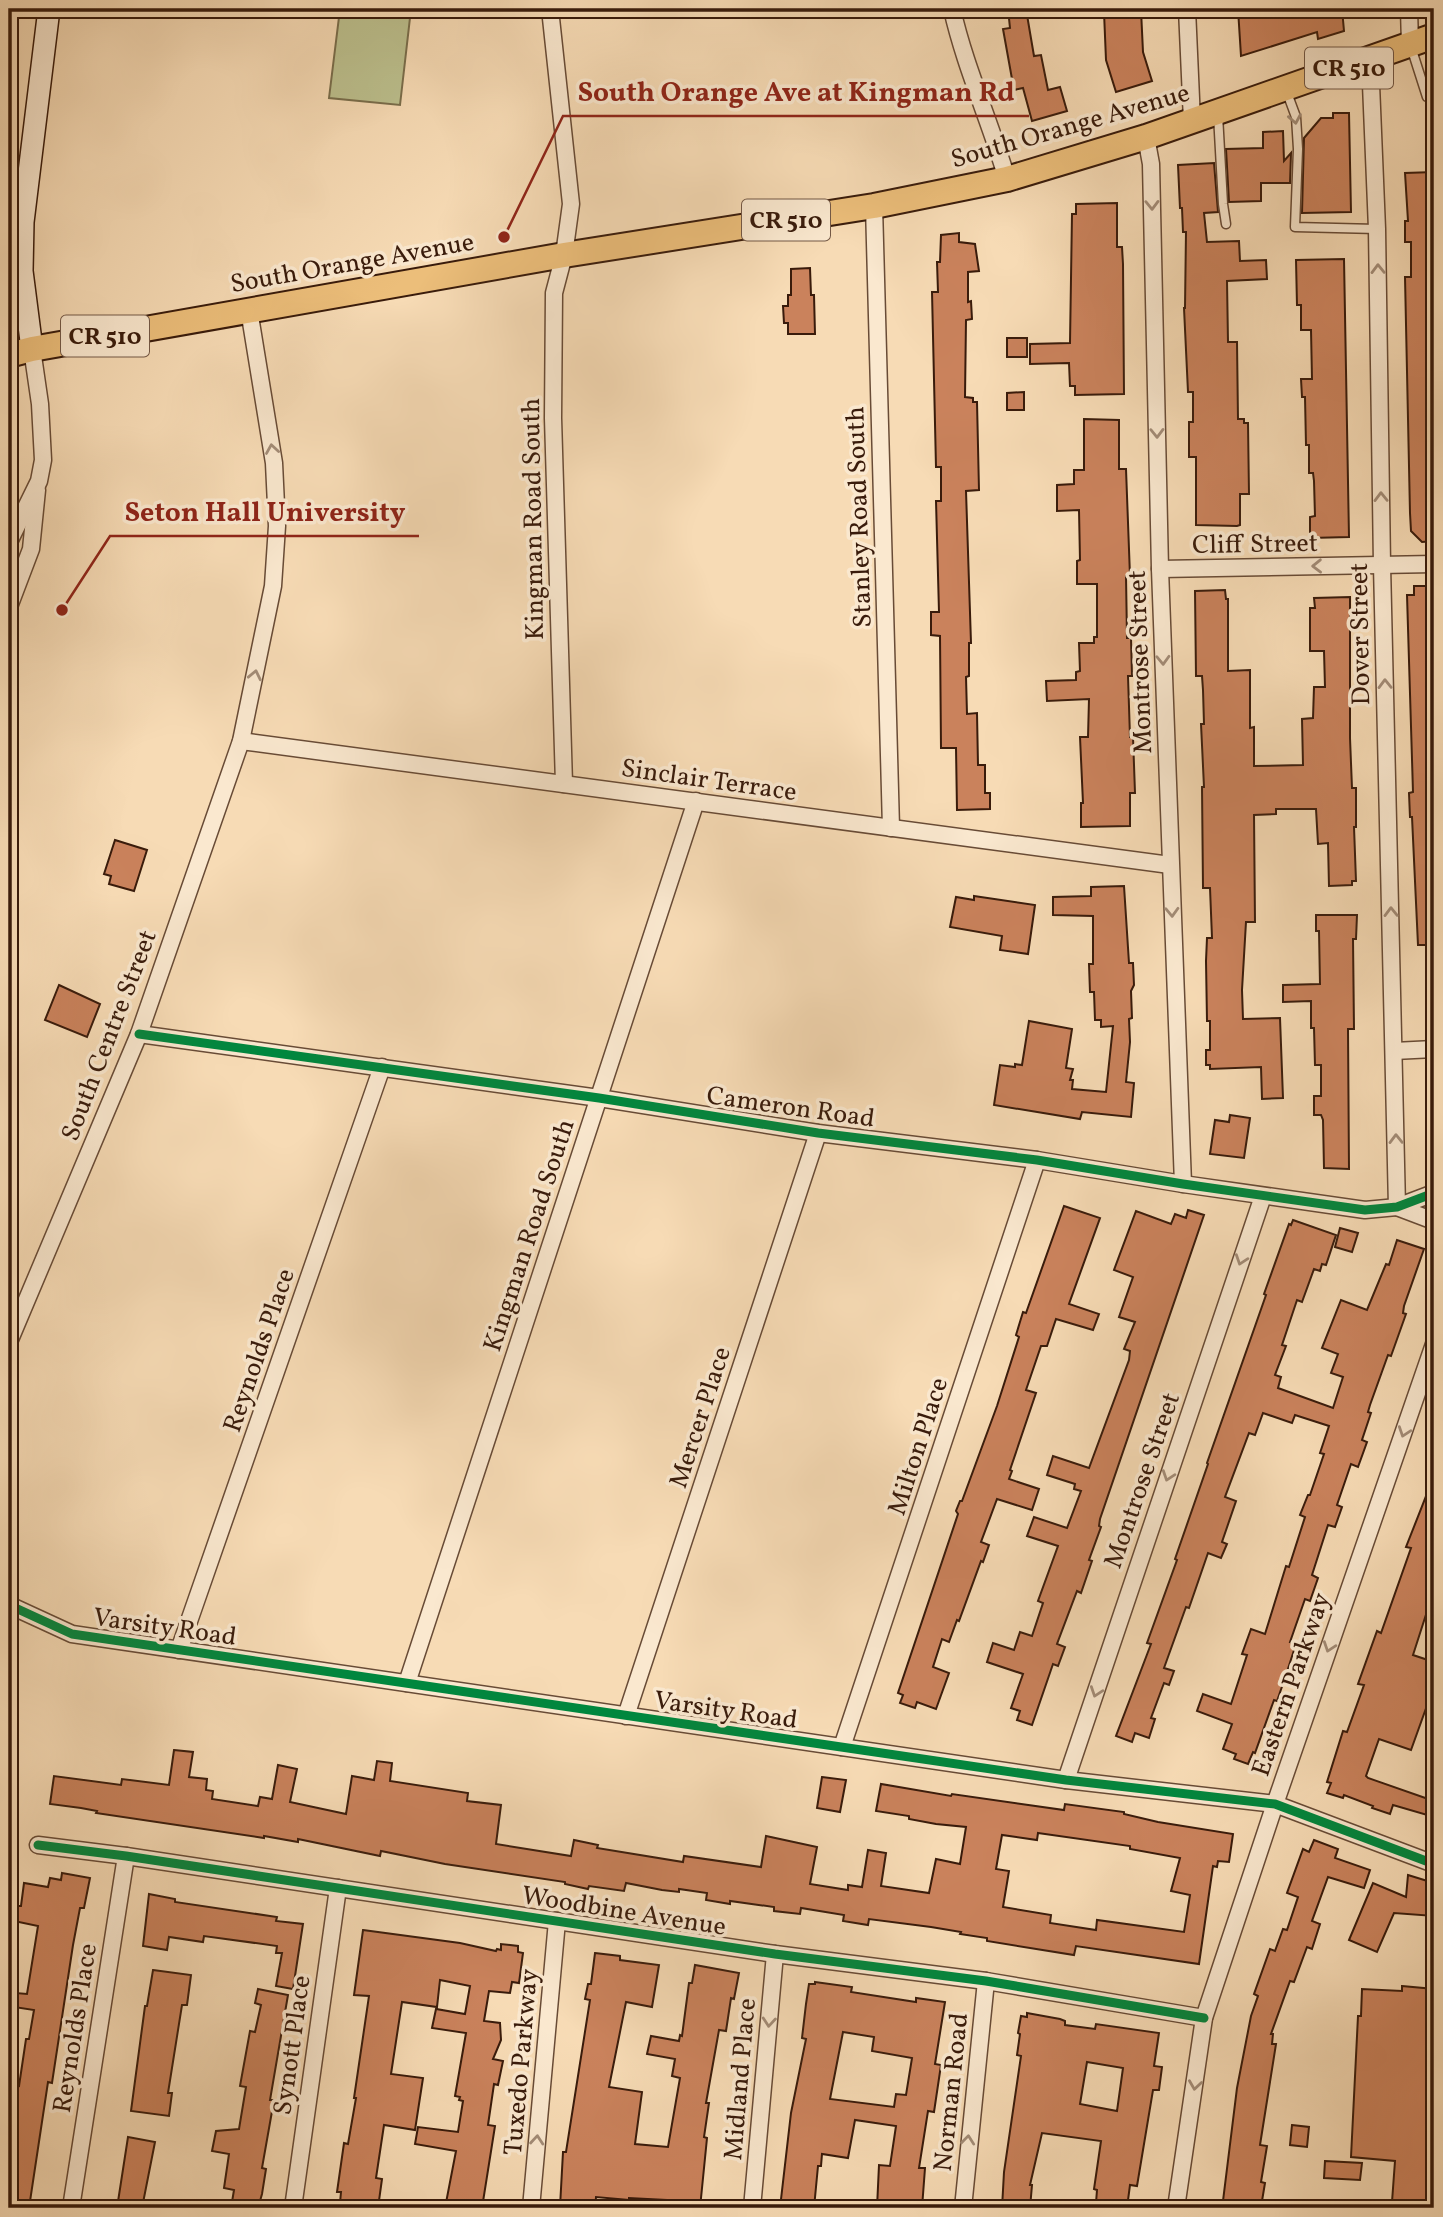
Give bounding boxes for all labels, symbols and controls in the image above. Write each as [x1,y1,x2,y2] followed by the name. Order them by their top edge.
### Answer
[1305,47,1393,88] road number: CR 510
[563,67,1029,116] callout: South Orange Ave at Kingman Rd
[577,74,1015,113] text: South Orange Ave at Kingman Rd
[947,76,1194,178] street label: South Orange Avenue
[1286,113,1301,125] one-way arrow
[742,200,830,240] road number: CR 510
[1144,200,1160,211] one-way arrow
[228,225,477,303] street label: South Orange Avenue
[1370,263,1385,274] one-way arrow
[61,316,149,356] road number: CR 510
[514,398,554,640] street label: Kingman Road South
[838,406,882,628] street label: Stanley Road South
[1149,428,1165,438] one-way arrow
[265,443,280,455] one-way arrow
[110,487,419,536] callout: Seton Hall University
[1373,491,1389,501] one-way arrow
[124,494,406,533] text: Seton Hall University
[1192,526,1318,564] street label: Cliff Street
[1311,558,1322,574] one-way arrow
[1342,562,1380,706] street label: Dover Street
[1120,570,1162,754] street label: Montrose Street
[1156,655,1171,666] one-way arrow
[247,669,262,681] one-way arrow
[1377,678,1393,689] one-way arrow
[619,751,799,811] street label: Sinclair Terrace
[1383,906,1398,917] one-way arrow
[1165,907,1180,918] one-way arrow
[53,925,167,1146] street label: South Centre Street
[704,1078,877,1138] street label: Cameron Road
[475,1115,584,1356] street label: Kingman Road South
[1388,1133,1404,1144] one-way arrow
[1235,1254,1249,1266] one-way arrow
[215,1264,305,1437] street label: Reynolds Place
[661,1342,741,1493] street label: Mercer Place
[880,1373,958,1520] street label: Milton Place
[1096,1388,1190,1573] street label: Montrose Street
[1398,1426,1412,1438] one-way arrow
[1162,1469,1176,1482] one-way arrow
[1244,1588,1340,1781] street label: Eastern Parkway
[91,1600,239,1656] street label: Varsity Road
[1323,1640,1337,1653] one-way arrow
[652,1683,800,1739] street label: Varsity Road
[1089,1685,1104,1697] one-way arrow
[519,1878,728,1946] street label: Woodbine Avenue
[45,1941,107,2116] street label: Reynolds Place
[496,1967,548,2157] street label: Tuxedo Parkway
[265,1973,321,2117] street label: Synott Place
[716,1997,766,2162] street label: Midland Place
[926,2011,978,2173] street label: Norman Road
[762,2017,777,2028] one-way arrow
[1188,2079,1203,2091] one-way arrow
[530,2134,545,2146] one-way arrow
[961,2134,976,2146] one-way arrow

